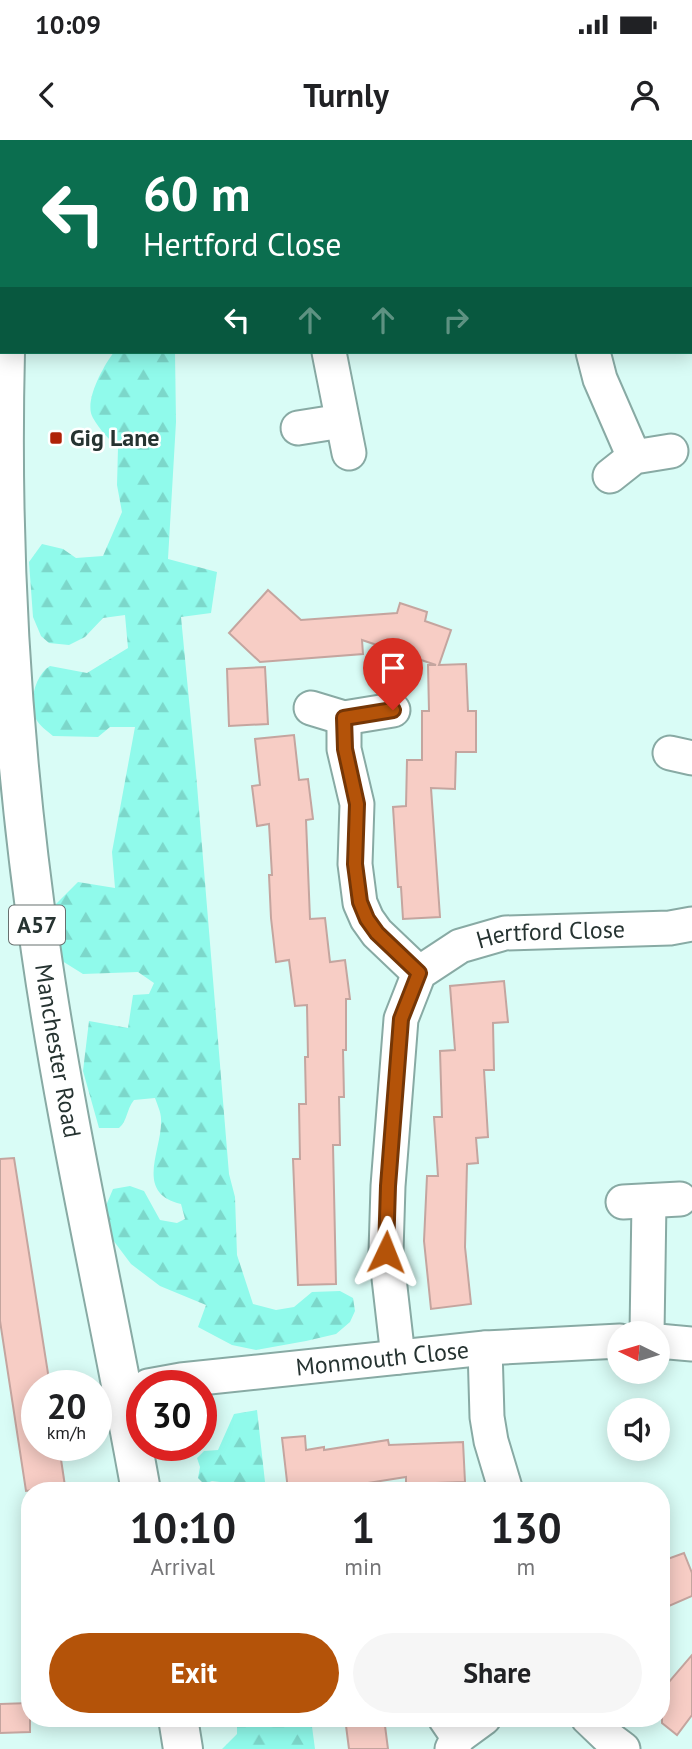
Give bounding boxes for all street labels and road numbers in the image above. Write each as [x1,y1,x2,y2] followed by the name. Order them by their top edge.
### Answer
[9,905,65,944] road number: A57
[473,913,625,955] street label: Hertford Close
[28,962,88,1140] street label: Manchester Road
[294,1334,470,1383] street label: Monmouth Close

